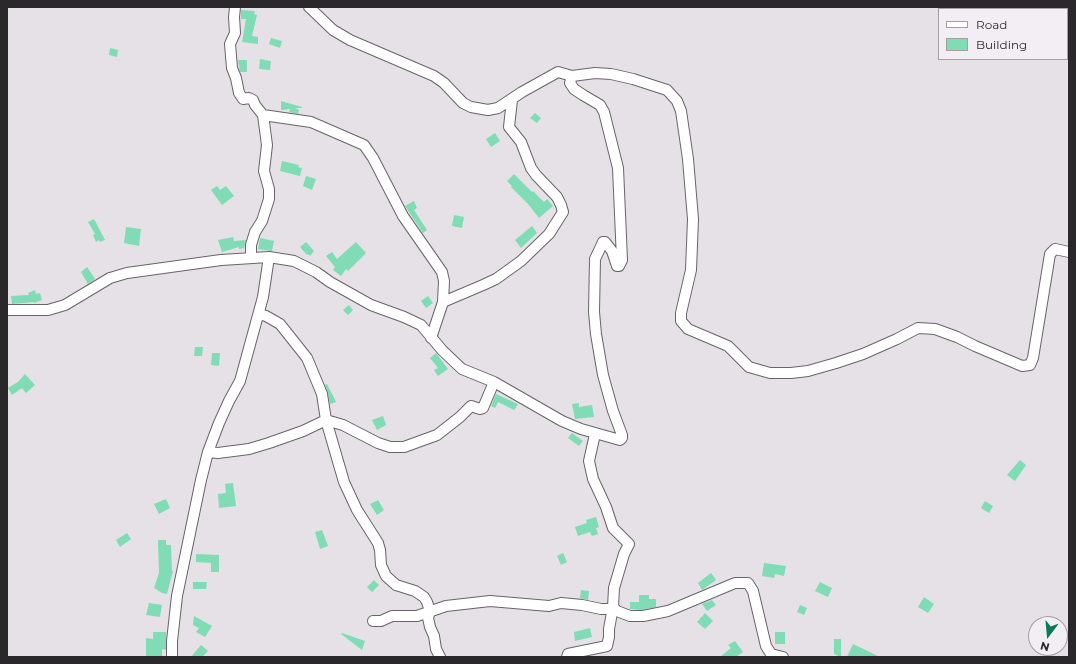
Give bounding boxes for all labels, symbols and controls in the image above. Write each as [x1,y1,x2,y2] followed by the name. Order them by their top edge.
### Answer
[938,8,1068,60] legend
[976,17,1007,32] text: Road
[976,37,1027,52] text: Building
[1028,616,1068,656] north arrow
[1039,639,1051,655] text: N

